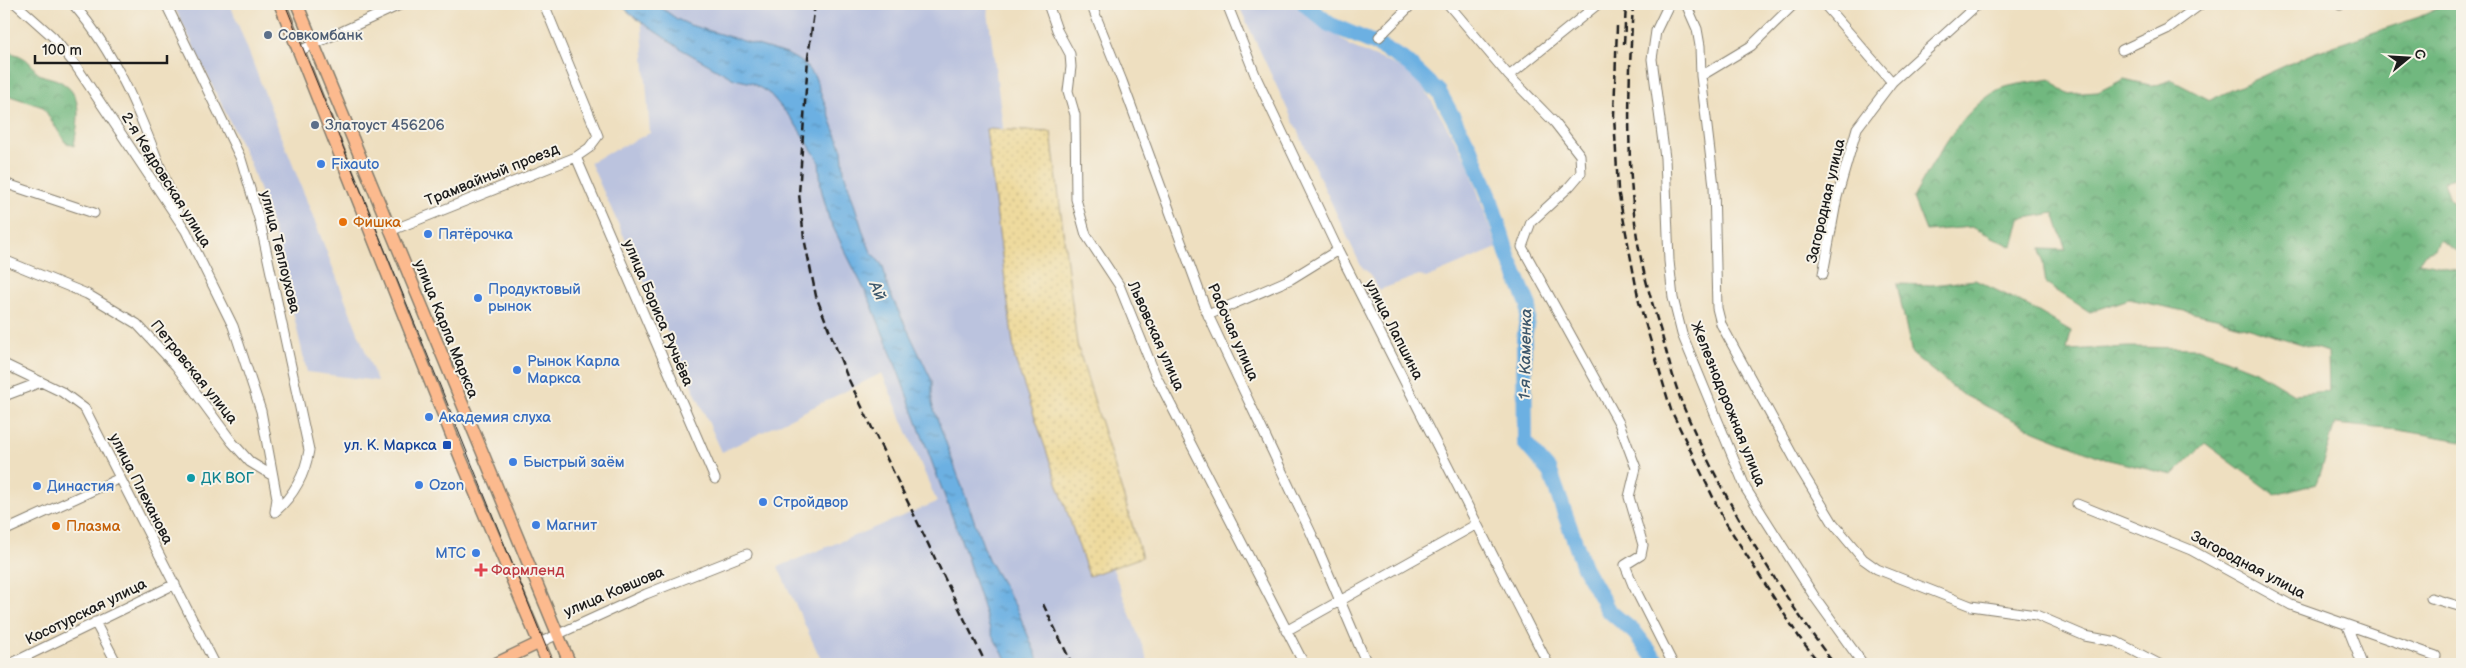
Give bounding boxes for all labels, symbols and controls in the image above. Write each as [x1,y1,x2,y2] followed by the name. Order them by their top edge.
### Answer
[278,26,363,45] place label: Совкомбанк
[262,29,274,41] marker: Совкомбанк
[35,32,168,64] scale bar
[2384,32,2434,82] north arrow
[42,41,82,60] text: 100 m
[2410,47,2430,62] text: С
[117,109,215,251] street label: 2-я Кедровская улица
[325,116,445,135] place label: Златоуст 456206
[309,119,321,131] marker: Златоуст 456206
[1802,137,1850,265] street label: Загородная улица
[422,139,562,211] street label: Трамвайный проезд
[331,155,380,174] place label: Fixauto
[315,158,327,170] marker: Fixauto
[256,189,304,315] street label: улица Теплоухова
[353,213,401,232] place label: Фишка
[337,216,349,228] marker: Фишка
[438,225,513,244] place label: Пятёрочка
[422,228,434,240] marker: Пятёрочка
[618,237,698,389] street label: улица Бориса Ручьёва
[410,257,483,401] street label: улица Карла Маркса
[1123,277,1189,394] street label: Львовская улица
[1361,277,1427,383] street label: улица Лапшина
[864,278,890,304] water label: Ай
[488,280,581,316] place label: Продуктовый рынок
[1203,280,1263,384] street label: Рабочая улица
[472,292,484,304] marker: Продуктовый рынок
[1516,308,1536,400] water label: 1-я Каменка
[146,316,242,428] street label: Петровская улица
[1686,319,1770,489] street label: Железнодорожная улица
[527,352,620,388] place label: Рынок Карла Маркса
[511,364,523,376] marker: Рынок Карла Маркса
[438,408,551,427] place label: Академия слуха
[423,411,435,423] marker: Академия слуха
[105,430,177,548] street label: улица Плеханова
[344,436,437,455] place label: ул. К. Маркса
[441,439,453,451] marker: ул. К. Маркса
[523,453,625,472] place label: Быстрый заём
[507,456,519,468] marker: Быстрый заём
[201,469,255,488] place label: ДК ВОГ
[185,472,197,484] marker: ДК ВОГ
[429,476,464,495] place label: Ozon
[47,477,114,496] place label: Династия
[413,479,425,491] marker: Ozon
[31,480,43,492] marker: Династия
[773,493,849,512] place label: Стройдвор
[757,496,769,508] marker: Стройдвор
[546,516,597,535] place label: Магнит
[66,517,121,536] place label: Плазма
[530,519,542,531] marker: Магнит
[50,520,62,532] marker: Плазма
[2187,527,2309,603] street label: Загородная улица
[435,544,466,563] place label: МТС
[470,547,482,559] marker: МТС
[491,561,564,580] place label: Фармленд
[561,562,667,622] street label: улица Ковшова
[475,564,487,576] marker: Фармленд
[22,574,150,650] street label: Косотурская улица

